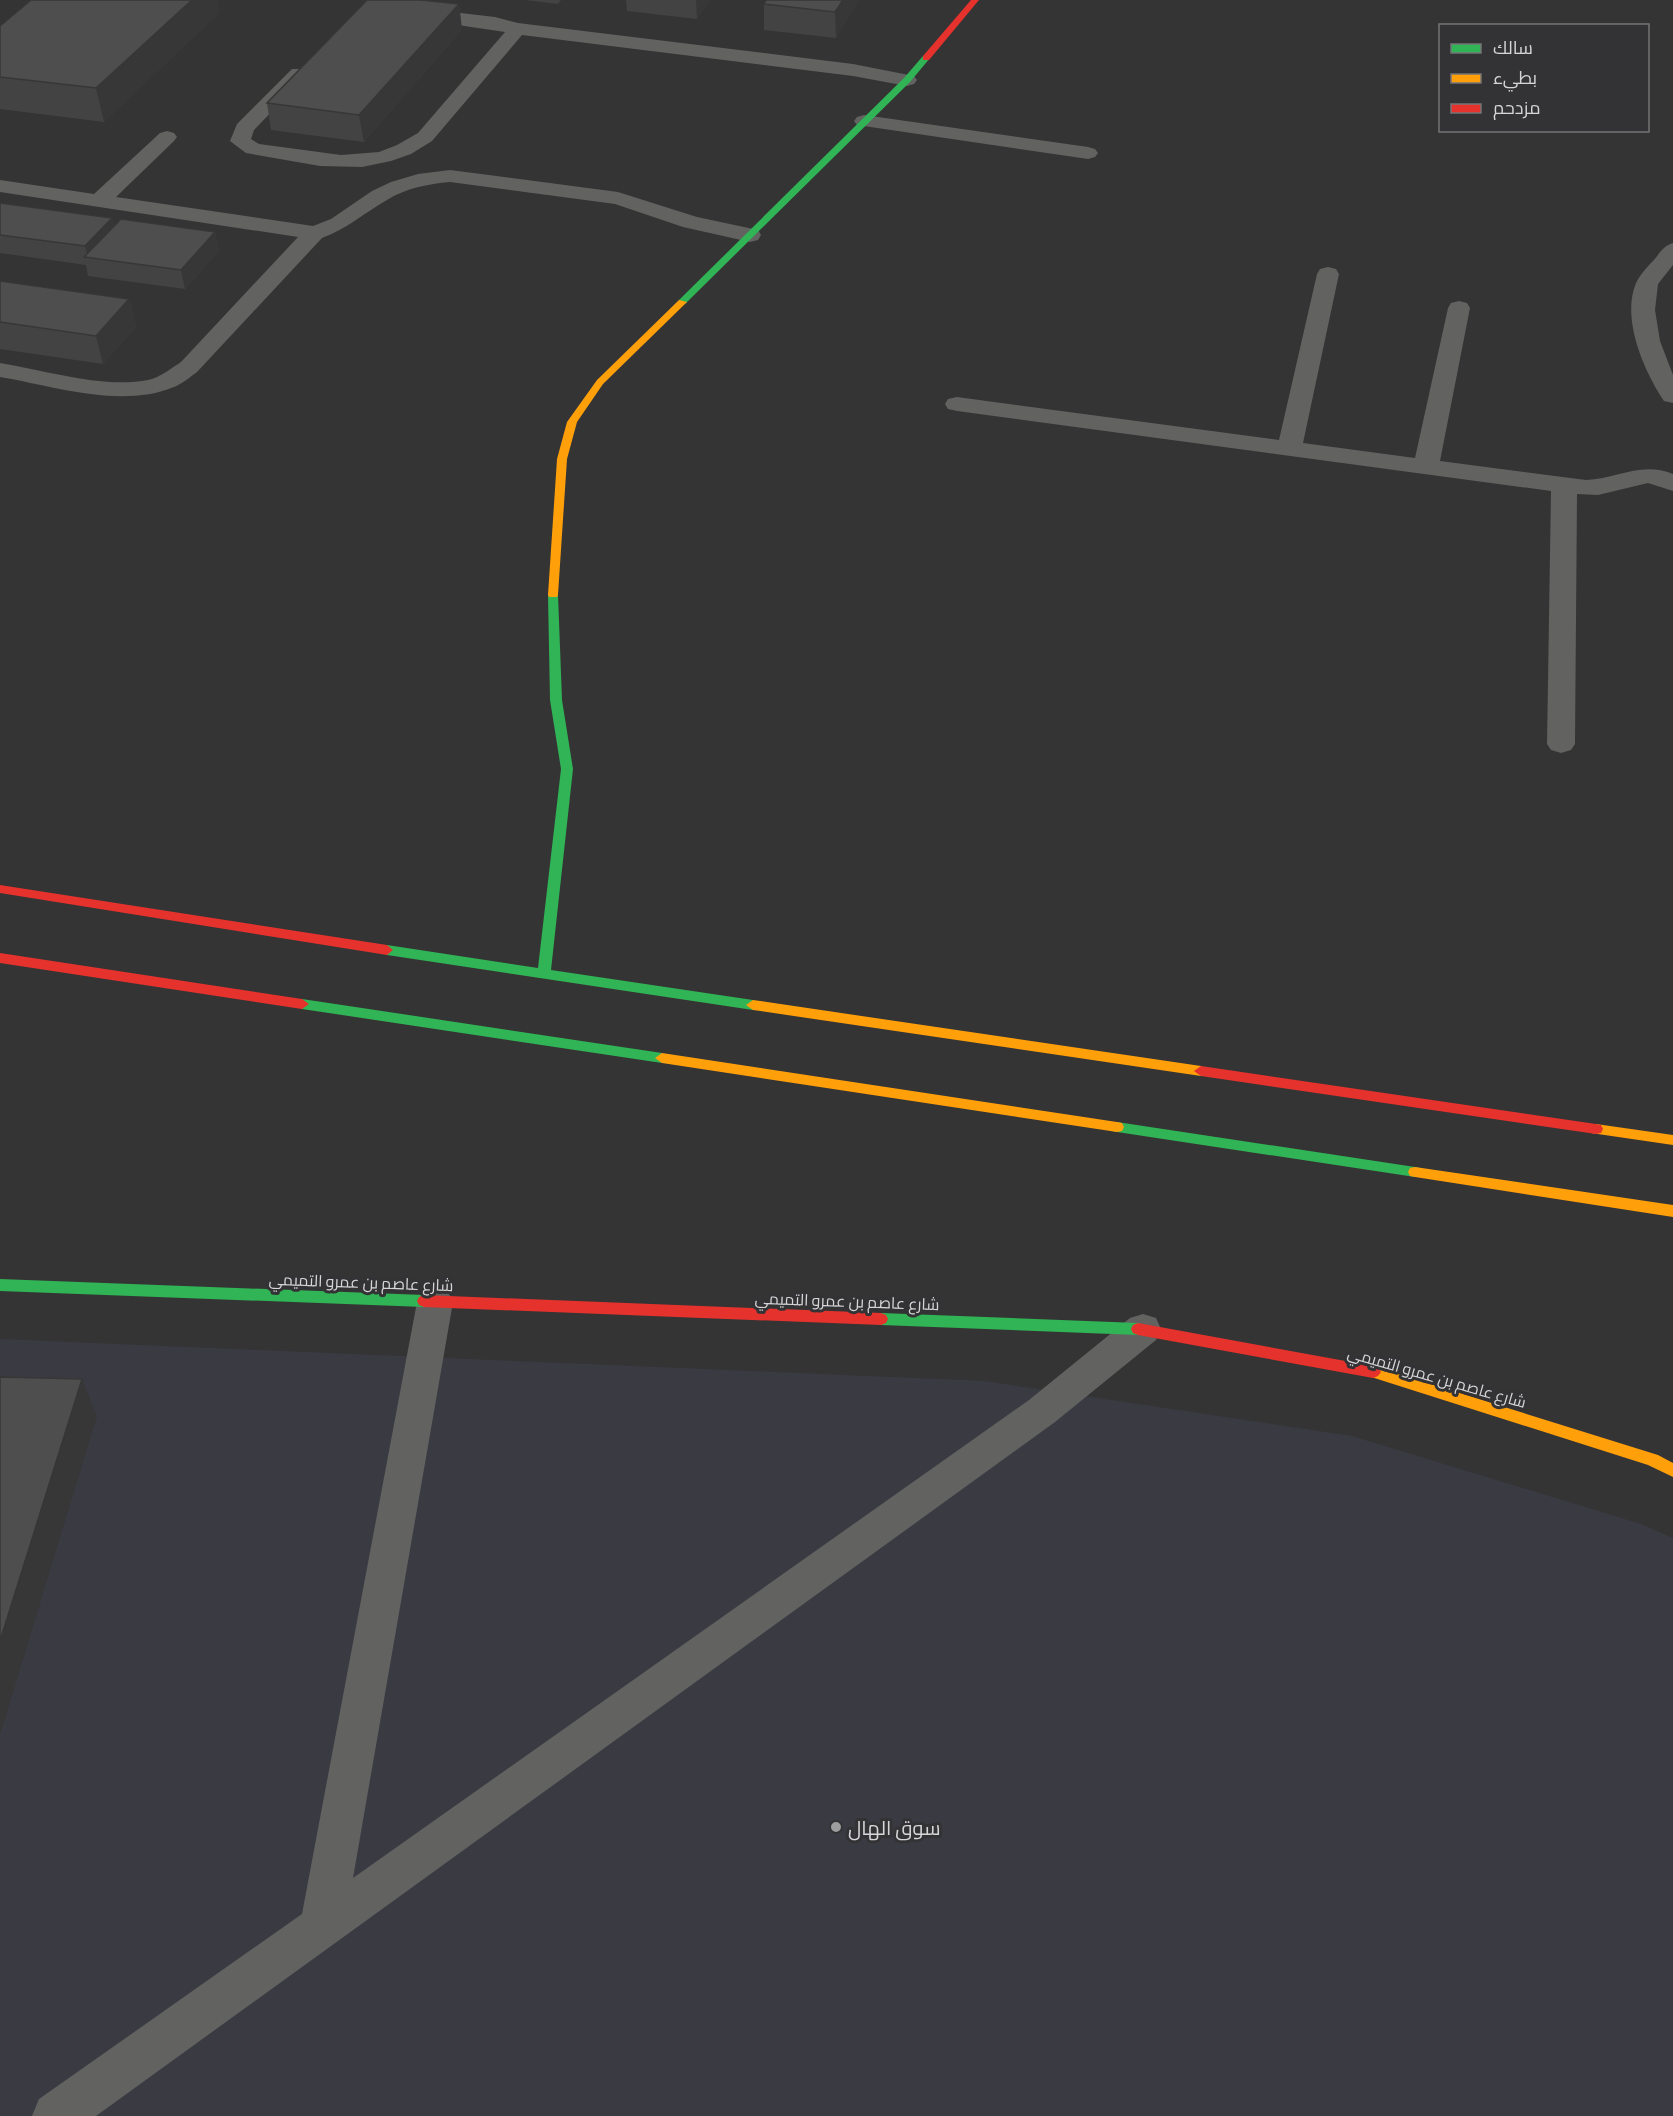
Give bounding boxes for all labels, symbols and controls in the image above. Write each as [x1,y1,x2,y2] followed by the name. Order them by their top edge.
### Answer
[1439,24,1649,132] legend
[1493,35,1533,59] text: سالك
[1493,65,1537,92] text: بطيء
[1493,95,1541,120] text: مزدحم
[268,1268,454,1299] street label: شارع عاصم بن عمرو التميمي
[754,1287,940,1318] street label: شارع عاصم بن عمرو التميمي
[1344,1341,1529,1416] street label: شارع عاصم بن عمرو التميمي
[848,1814,941,1841] place label: سوق الهال
[829,1820,843,1834] marker: سوق الهال

